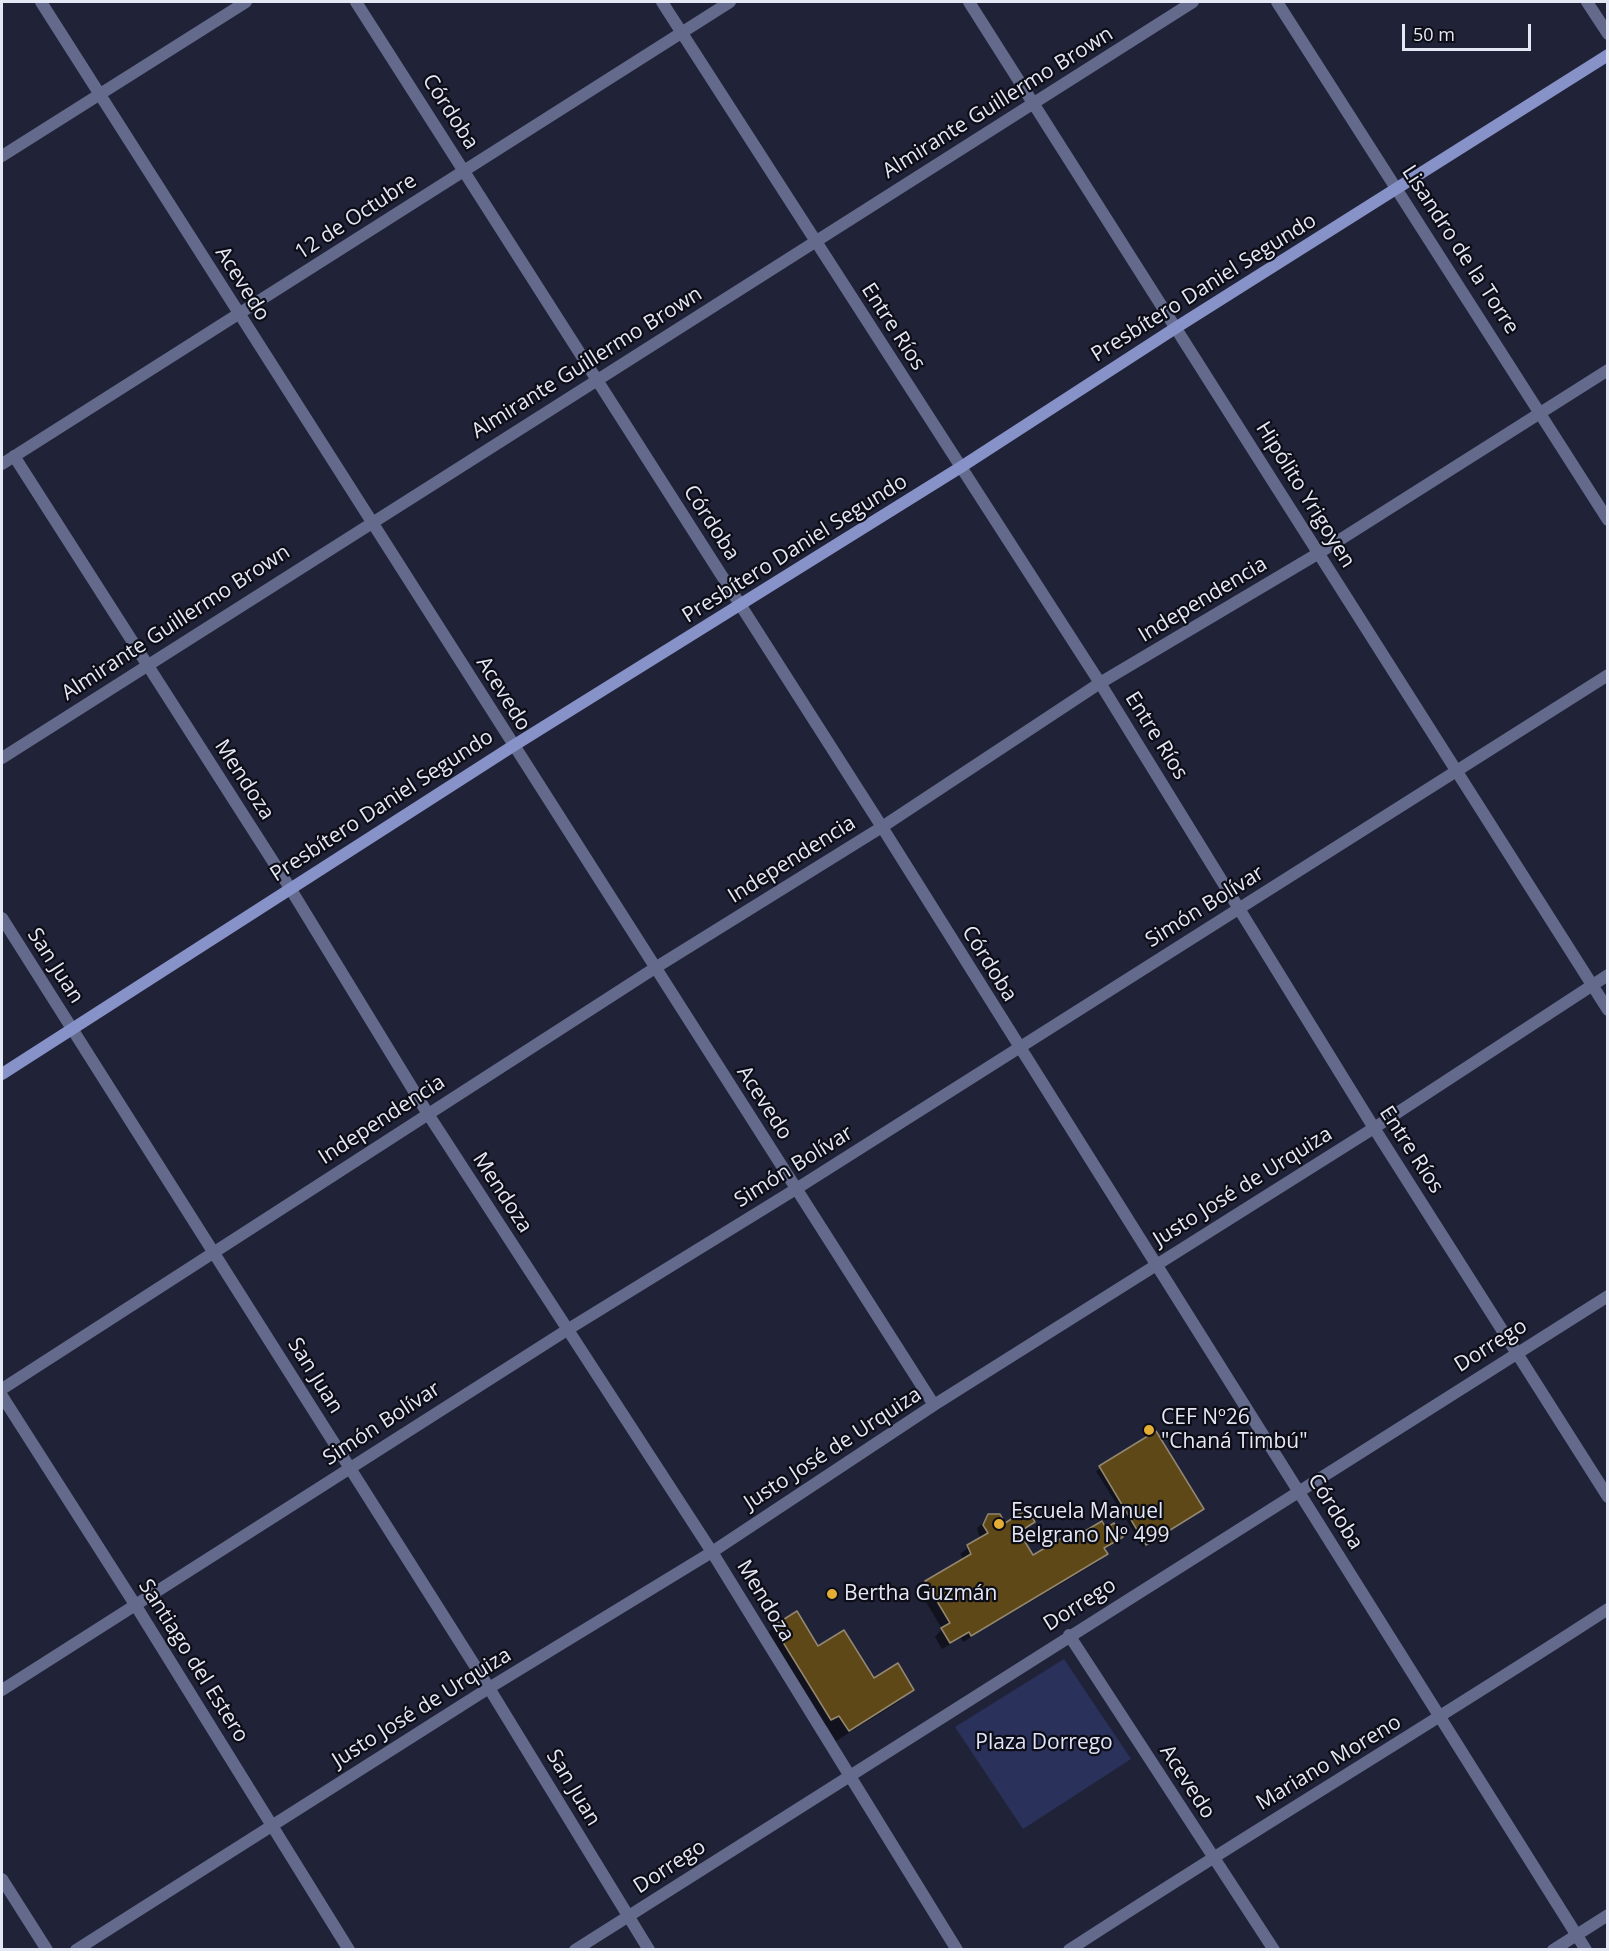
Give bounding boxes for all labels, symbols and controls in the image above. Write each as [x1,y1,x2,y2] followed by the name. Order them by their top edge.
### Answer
[1405,12,1534,50] scale bar
[878,22,1118,184] street label: Almirante Guillermo Brown
[1413,22,1455,46] text: 50 m
[416,70,484,154] street label: Córdoba
[1396,161,1524,339] street label: Lisandro de la Torre
[291,168,421,266] street label: 12 de Octubre
[1087,208,1321,368] street label: Presbítero Daniel Segundo
[209,242,275,326] street label: Acevedo
[856,279,930,375] street label: Entre Ríos
[467,282,707,444] street label: Almirante Guillermo Brown
[1250,417,1360,573] street label: Hipólito Yrigoyen
[678,469,912,629] street label: Presbítero Daniel Segundo
[677,481,745,565] street label: Córdoba
[57,540,295,706] street label: Almirante Guillermo Brown
[1134,552,1272,648] street label: Independencia
[470,652,536,736] street label: Acevedo
[1119,687,1193,785] street label: Entre Ríos
[266,724,498,888] street label: Presbítero Daniel Segundo
[209,735,279,825] street label: Mendoza
[724,811,860,909] street label: Independencia
[1141,861,1269,953] street label: Simón Bolívar
[956,922,1022,1006] street label: Córdoba
[21,924,89,1008] street label: San Juan
[731,1061,797,1145] street label: Acevedo
[314,1070,450,1170] street label: Independencia
[1374,1102,1448,1198] street label: Entre Ríos
[730,1121,858,1213] street label: Simón Bolívar
[1149,1122,1337,1252] street label: Justo José de Urquiza
[467,1148,537,1238] street label: Mendoza
[1450,1314,1532,1378] street label: Dorrego
[282,1333,348,1419] street label: San Juan
[319,1377,445,1471] street label: Simón Bolívar
[740,1382,926,1516] street label: Justo José de Urquiza
[1161,1405,1308,1455] place label: CEF Nº26 "Chaná Timbú"
[1142,1423,1156,1437] marker: CEF Nº26 "Chaná Timbú"
[1302,1470,1368,1554] street label: Córdoba
[1011,1499,1169,1549] place label: Escuela Manuel Belgrano Nº 499
[992,1517,1006,1531] marker: Escuela Manuel Belgrano Nº 499
[731,1556,799,1646] street label: Mendoza
[1039,1573,1121,1637] street label: Dorrego
[133,1575,253,1747] street label: Santiago del Estero
[844,1581,997,1607] place label: Bertha Guzmán
[825,1587,839,1601] marker: Bertha Guzmán
[328,1643,516,1773] street label: Justo José de Urquiza
[1252,1710,1406,1816] street label: Mariano Moreno
[975,1730,1113,1756] park label: Plaza Dorrego
[1154,1740,1220,1824] street label: Acevedo
[540,1745,606,1831] street label: San Juan
[629,1834,711,1900] street label: Dorrego

